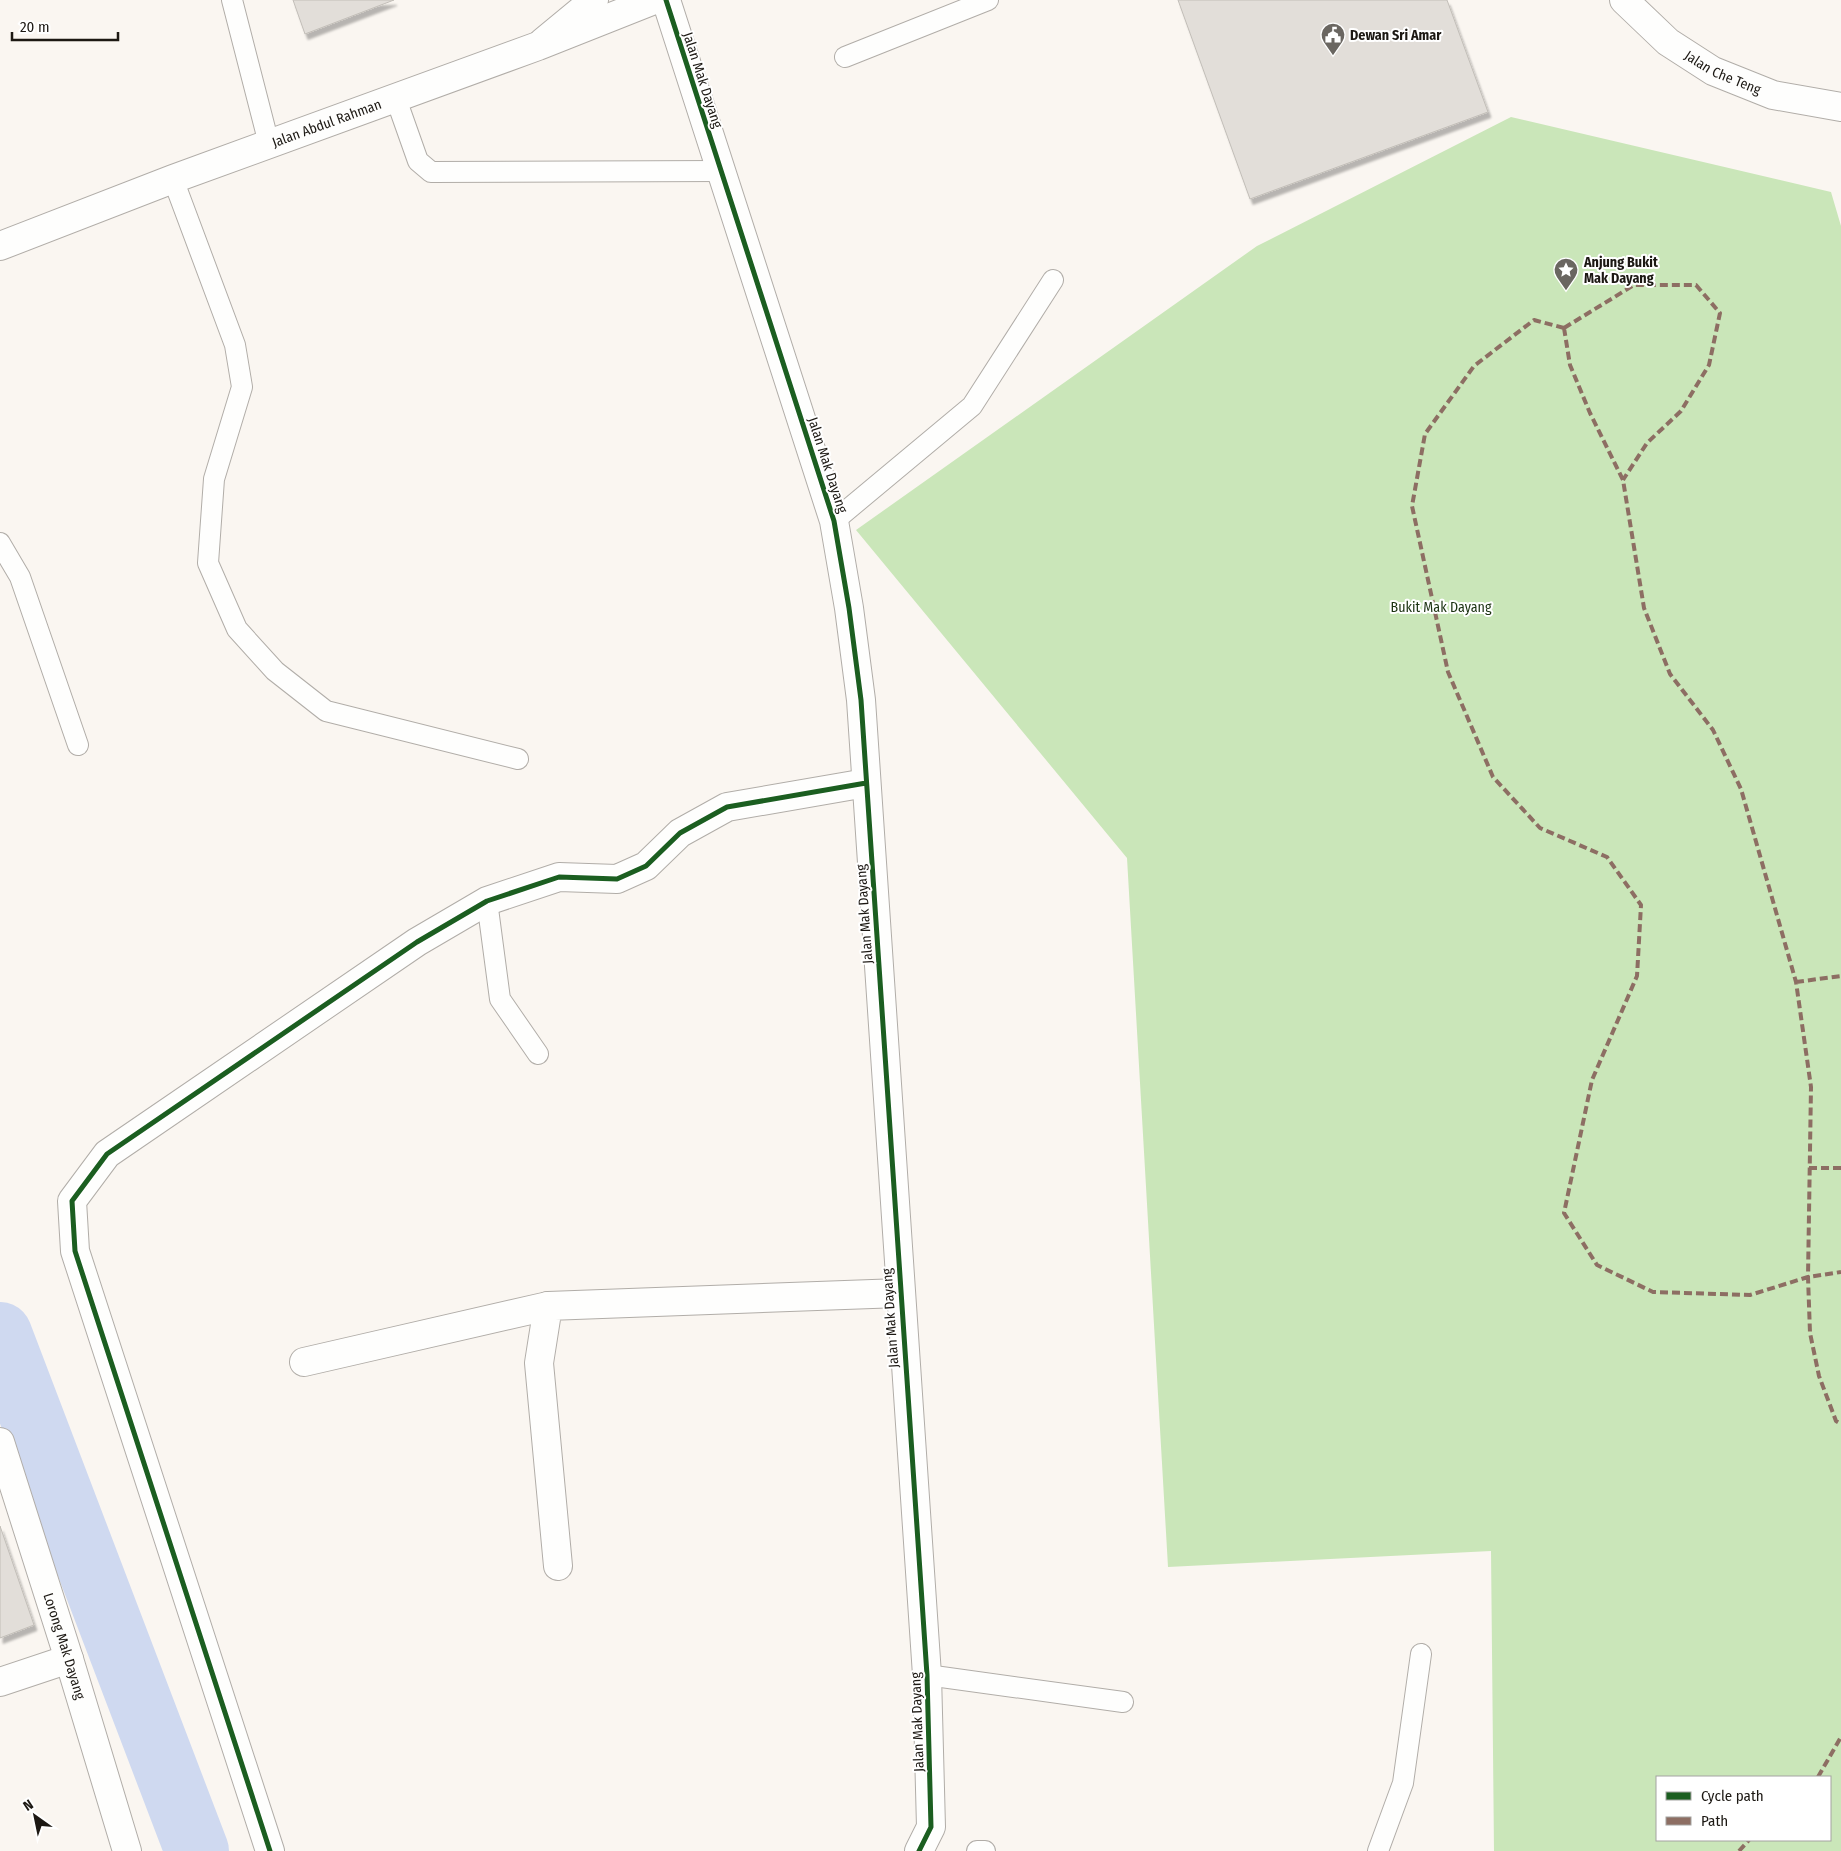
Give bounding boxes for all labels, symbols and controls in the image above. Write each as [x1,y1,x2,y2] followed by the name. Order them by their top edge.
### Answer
[12,10,119,42] scale bar
[20,18,50,36] text: 20 m
[1320,22,1346,56] public building icon: Dewan Sri Amar
[1350,27,1442,44] place label: Dewan Sri Amar
[679,30,726,131] street label: Jalan Mak Dayang
[1681,47,1764,98] street label: Jalan Che Teng
[270,96,384,151] street label: Jalan Abdul Rahman
[1583,254,1659,287] place label: Anjung Bukit Mak Dayang
[1553,257,1579,291] place icon: Anjung Bukit Mak Dayang
[804,415,851,516] street label: Jalan Mak Dayang
[1390,599,1492,616] park label: Bukit Mak Dayang
[853,863,876,964] street label: Jalan Mak Dayang
[879,1267,902,1368] street label: Jalan Mak Dayang
[39,1591,89,1702] street label: Lorong Mak Dayang
[907,1671,928,1772] street label: Jalan Mak Dayang
[1656,1776,1831,1841] legend
[1701,1787,1764,1805] text: Cycle path
[10,1791,60,1841] north arrow
[20,1796,36,1815] text: N
[1701,1812,1728,1830] text: Path

